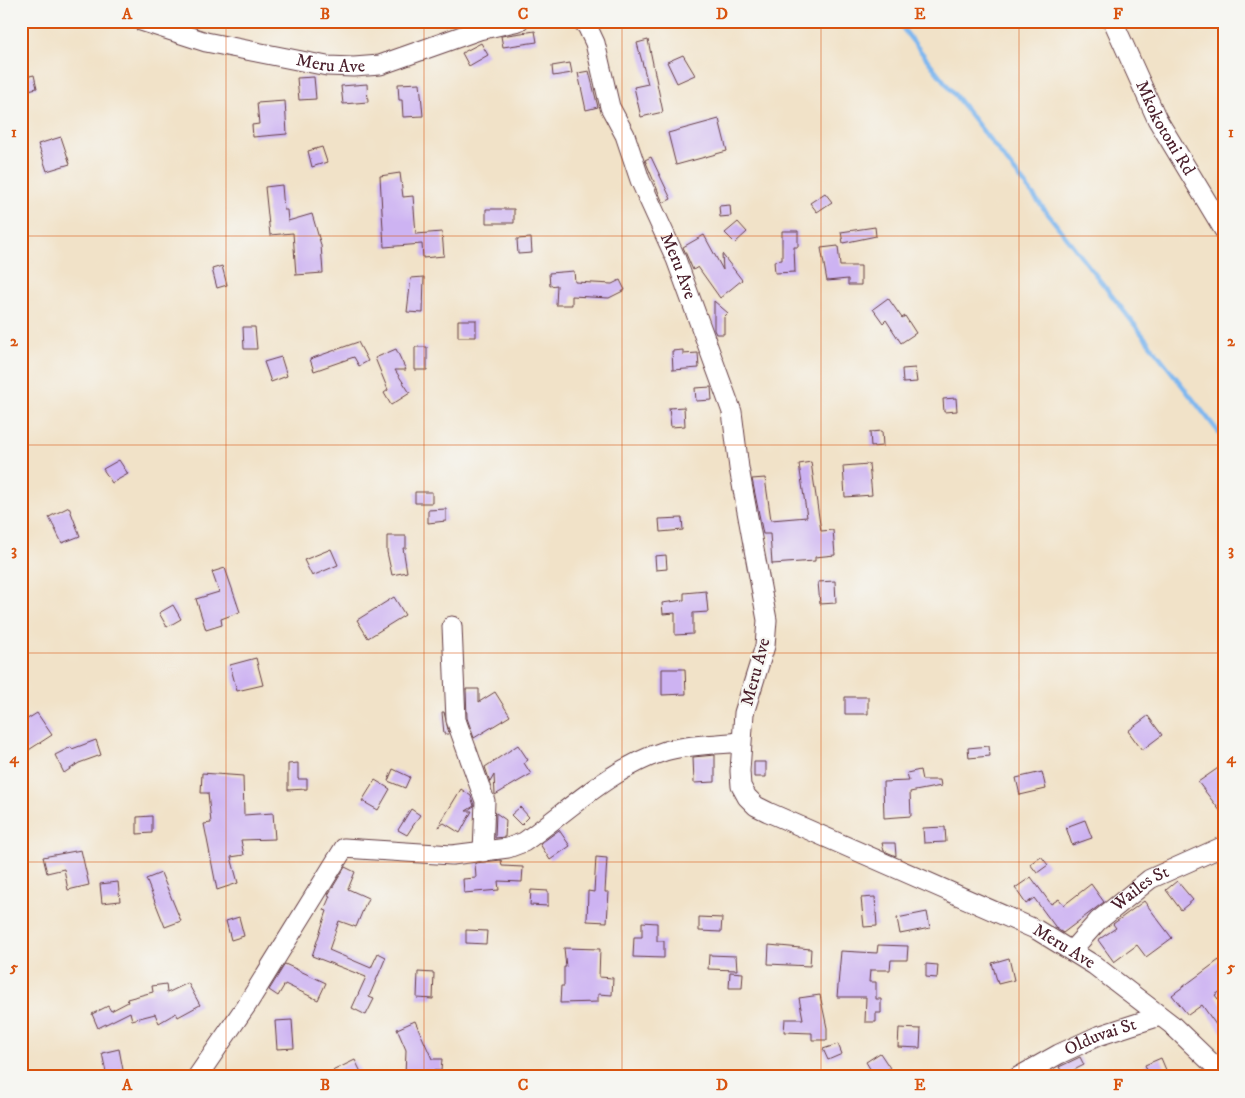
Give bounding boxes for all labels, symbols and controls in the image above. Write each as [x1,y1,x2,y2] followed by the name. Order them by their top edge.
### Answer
[121,4,133,24] text: A
[320,4,330,24] text: B
[518,4,528,24] text: C
[716,4,728,24] text: D
[914,4,926,24] text: E
[1113,4,1123,24] text: F
[294,49,366,78] street label: Meru Ave
[1130,77,1199,179] street label: Mkokotoni Rd
[11,122,17,142] text: 1
[1228,122,1234,142] text: 1
[655,230,701,302] street label: Meru Ave
[10,331,19,351] text: 2
[1227,331,1236,351] text: 2
[11,540,17,560] text: 3
[1228,540,1234,560] text: 3
[736,636,776,708] street label: Meru Ave
[8,748,19,768] text: 4
[1225,748,1236,768] text: 4
[1107,861,1173,917] street label: Wailes St
[1029,919,1099,974] street label: Meru Ave
[9,957,18,977] text: 5
[1226,957,1235,977] text: 5
[1061,1013,1139,1061] street label: Olduvai St
[121,1075,133,1095] text: A
[320,1075,330,1095] text: B
[518,1075,528,1095] text: C
[716,1075,728,1095] text: D
[914,1075,926,1095] text: E
[1113,1075,1123,1095] text: F

